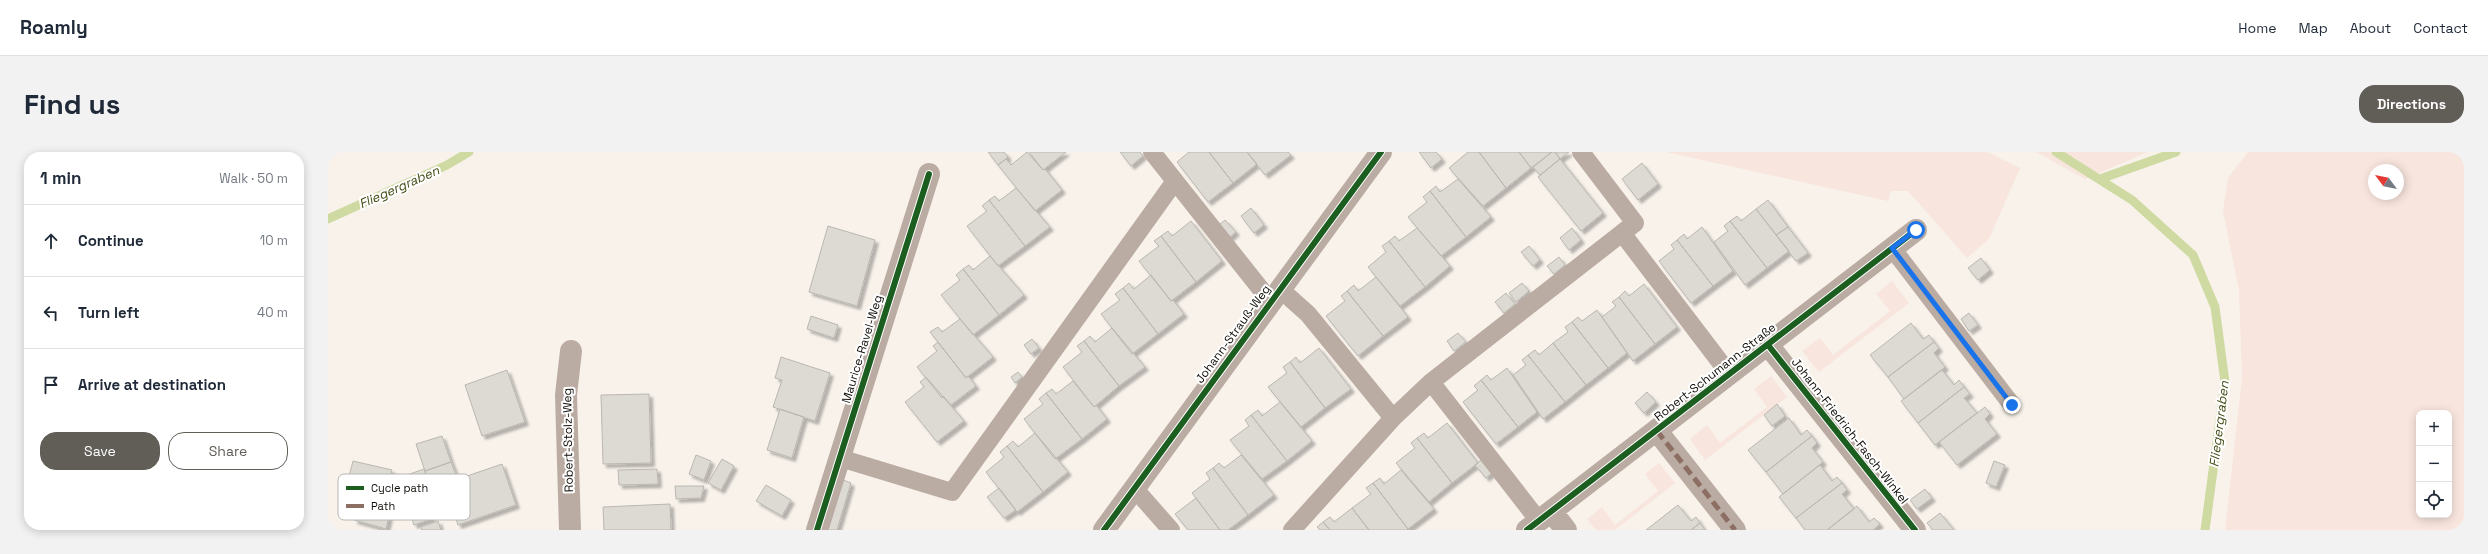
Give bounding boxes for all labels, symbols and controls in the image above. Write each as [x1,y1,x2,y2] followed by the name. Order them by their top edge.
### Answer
[20,15,88,40] text: Roamly
[2238,19,2276,37] text: Home
[2298,19,2328,37] text: Map
[2350,19,2391,37] text: About
[2413,19,2468,37] text: Contact
[2359,85,2464,123] button: Directions
[24,86,121,122] text: Find us
[356,161,443,212] water label: Fliegergraben
[2368,164,2404,200] north arrow
[40,167,82,189] text: 1 min
[219,170,288,187] text: Walk · 50 m
[1907,221,1925,239] route start
[40,230,62,252] icon: ahead
[78,231,144,250] text: Continue
[260,232,288,249] text: 10 m
[1192,282,1274,386] street label: Johann-Strauß-Weg
[838,293,886,405] street label: Maurice-Ravel-Weg
[40,302,62,324] icon: left
[78,303,140,322] text: Turn left
[257,304,288,321] text: 40 m
[1651,319,1779,425] street label: Robert-Schumann-Straße
[1788,355,1912,507] street label: Johann-Friedrich-Fasch-Winkel
[40,374,62,396] icon: arrive
[78,375,226,394] text: Arrive at destination
[2205,379,2233,468] water label: Fliegergraben
[559,388,577,492] street label: Robert-Stolz-Weg
[2003,396,2021,414] route end
[2416,410,2452,518] map controls
[2416,410,2452,446] button: +
[40,432,160,470] button: Save
[168,432,288,470] button: Share
[2416,446,2452,482] button: −
[338,474,470,520] legend
[371,481,428,495] text: Cycle path
[2416,482,2452,518] button: locate
[371,499,395,513] text: Path

